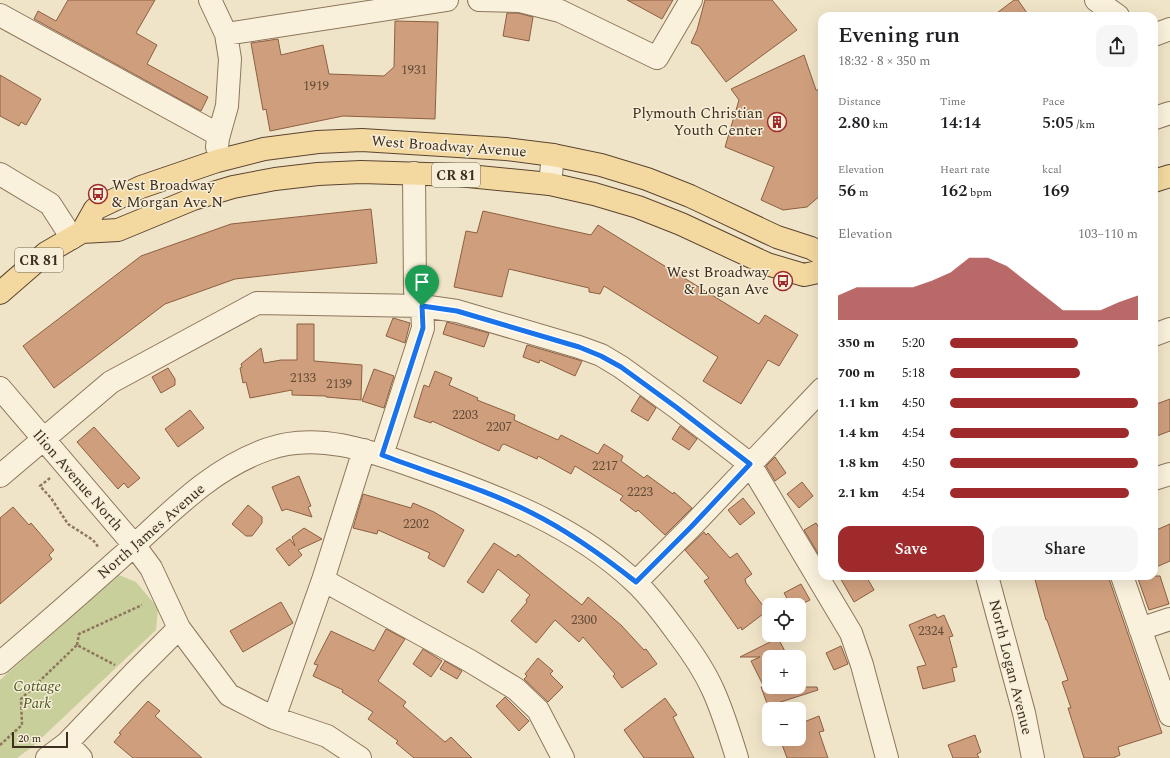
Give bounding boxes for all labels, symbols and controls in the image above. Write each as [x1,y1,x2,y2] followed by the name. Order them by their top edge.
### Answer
[838,19,960,52] text: Evening run
[1096,25,1138,67] button: share
[838,51,930,71] text: 18:32 · 8 × 350 m
[401,60,427,80] house number: 1931
[303,76,330,96] house number: 1919
[838,93,881,110] text: Distance
[940,93,966,110] text: Time
[1042,93,1065,110] text: Pace
[632,102,763,142] place label: Plymouth Christian Youth Center
[838,110,870,136] text: 2.80
[940,110,981,136] text: 14:14
[1042,110,1074,136] text: 5:05
[766,111,788,133] building icon: Plymouth Christian Youth Center
[870,116,888,133] text: km
[1074,116,1095,133] text: /km
[370,130,527,163] street label: West Broadway Avenue
[838,161,884,178] text: Elevation
[940,161,990,178] text: Heart rate
[1042,161,1062,178] text: kcal
[432,163,480,187] road number: CR 81
[112,174,223,214] place label: West Broadway & Morgan Ave N
[838,178,856,204] text: 56
[940,178,967,204] text: 162
[1042,178,1069,204] text: 169
[87,183,109,205] bus stop icon: West Broadway & Morgan Ave N
[856,184,868,201] text: m
[967,184,992,201] text: bpm
[838,224,892,244] text: Elevation
[1078,224,1138,244] text: 103–110 m
[15,248,63,272] road number: CR 81
[666,261,770,301] place label: West Broadway & Logan Ave
[405,265,439,306] pin
[772,270,794,292] bus stop icon: West Broadway & Logan Ave
[411,271,433,293] icon: arrive
[838,333,875,353] text: 350 m
[902,333,925,353] text: 5:20
[838,363,875,383] text: 700 m
[902,363,925,383] text: 5:18
[290,368,317,388] house number: 2133
[326,374,353,394] house number: 2139
[838,393,879,413] text: 1.1 km
[902,393,925,413] text: 4:50
[452,405,479,425] house number: 2203
[486,417,512,437] house number: 2207
[838,423,879,443] text: 1.4 km
[902,423,925,443] text: 4:54
[27,424,129,537] street label: Ilion Avenue North
[838,453,879,473] text: 1.8 km
[902,453,925,473] text: 4:50
[592,456,618,476] house number: 2217
[92,478,210,585] street label: North James Avenue
[627,482,654,502] house number: 2223
[838,483,879,503] text: 2.1 km
[902,483,925,503] text: 4:54
[403,514,429,534] house number: 2202
[838,526,984,572] button: Save
[992,526,1138,572] button: Share
[983,597,1038,737] street label: North Logan Avenue
[762,598,806,746] map controls
[762,598,806,642] button: locate
[571,610,598,630] house number: 2300
[918,621,945,641] house number: 2324
[762,650,806,694] button: +
[13,675,61,715] park label: Cottage Park
[762,702,806,746] button: −
[12,730,68,749] scale bar
[18,730,41,747] text: 20 m

